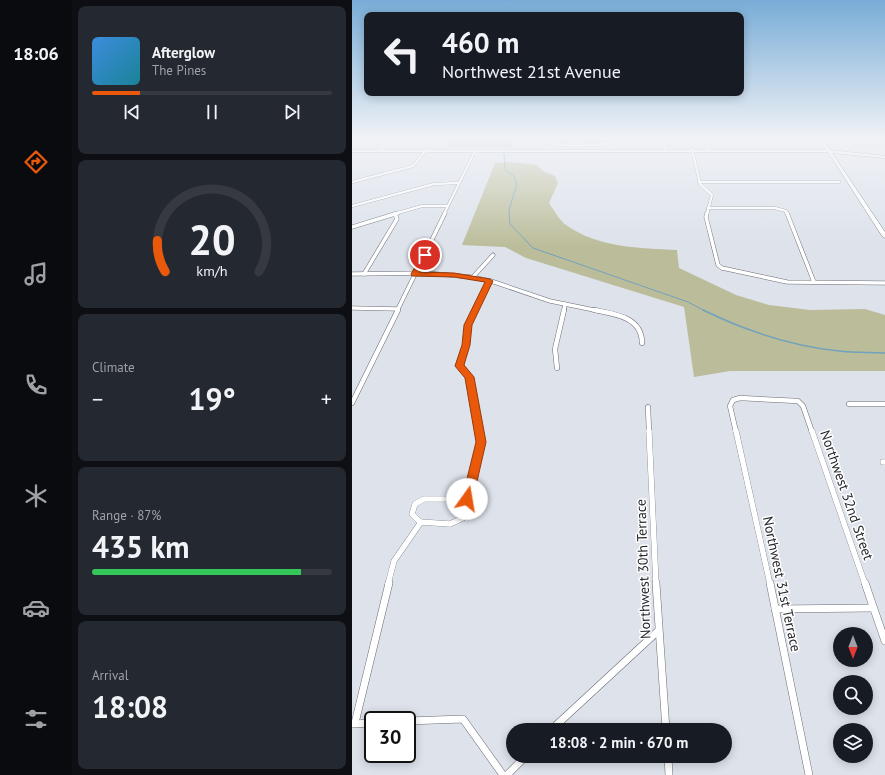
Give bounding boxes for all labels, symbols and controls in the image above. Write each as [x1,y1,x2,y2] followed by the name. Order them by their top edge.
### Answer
[442,24,519,61] text: 460 m
[376,28,428,80] icon: left
[13,42,59,65] text: 18:06
[152,43,215,62] text: Afterglow
[442,60,621,83] text: Northwest 21st Avenue
[152,62,206,79] text: The Pines
[121,101,143,123] icon: previous
[201,101,223,123] icon: pause
[281,101,303,123] icon: next
[22,148,50,176] icon: directions
[188,212,236,265] text: 20
[408,238,442,272] pin
[414,244,436,266] icon: arrive
[22,260,50,288] icon: music
[196,260,228,279] text: km/h
[92,359,135,376] text: Climate
[22,371,50,399] icon: phone
[188,379,236,418] text: 19°
[92,385,103,413] text: −
[321,385,332,413] text: +
[816,428,878,562] street label: Northwest 32nd Street
[446,478,488,520] position arrow
[22,482,50,510] icon: climate
[632,499,654,639] street label: Northwest 30th Terrace
[92,507,161,524] text: Range · 87%
[759,515,805,653] street label: Northwest 31st Terrace
[92,527,190,566] text: 435 km
[22,594,50,622] icon: car
[833,627,873,667] north arrow
[833,627,873,763] map controls
[92,667,128,684] text: Arrival
[833,675,873,715] button: search
[92,687,168,726] text: 18:08
[22,705,50,733] icon: filters
[364,711,416,763] speed limit sign: 30
[833,723,873,763] button: layers
[550,733,688,752] text: 18:08 · 2 min · 670 m

